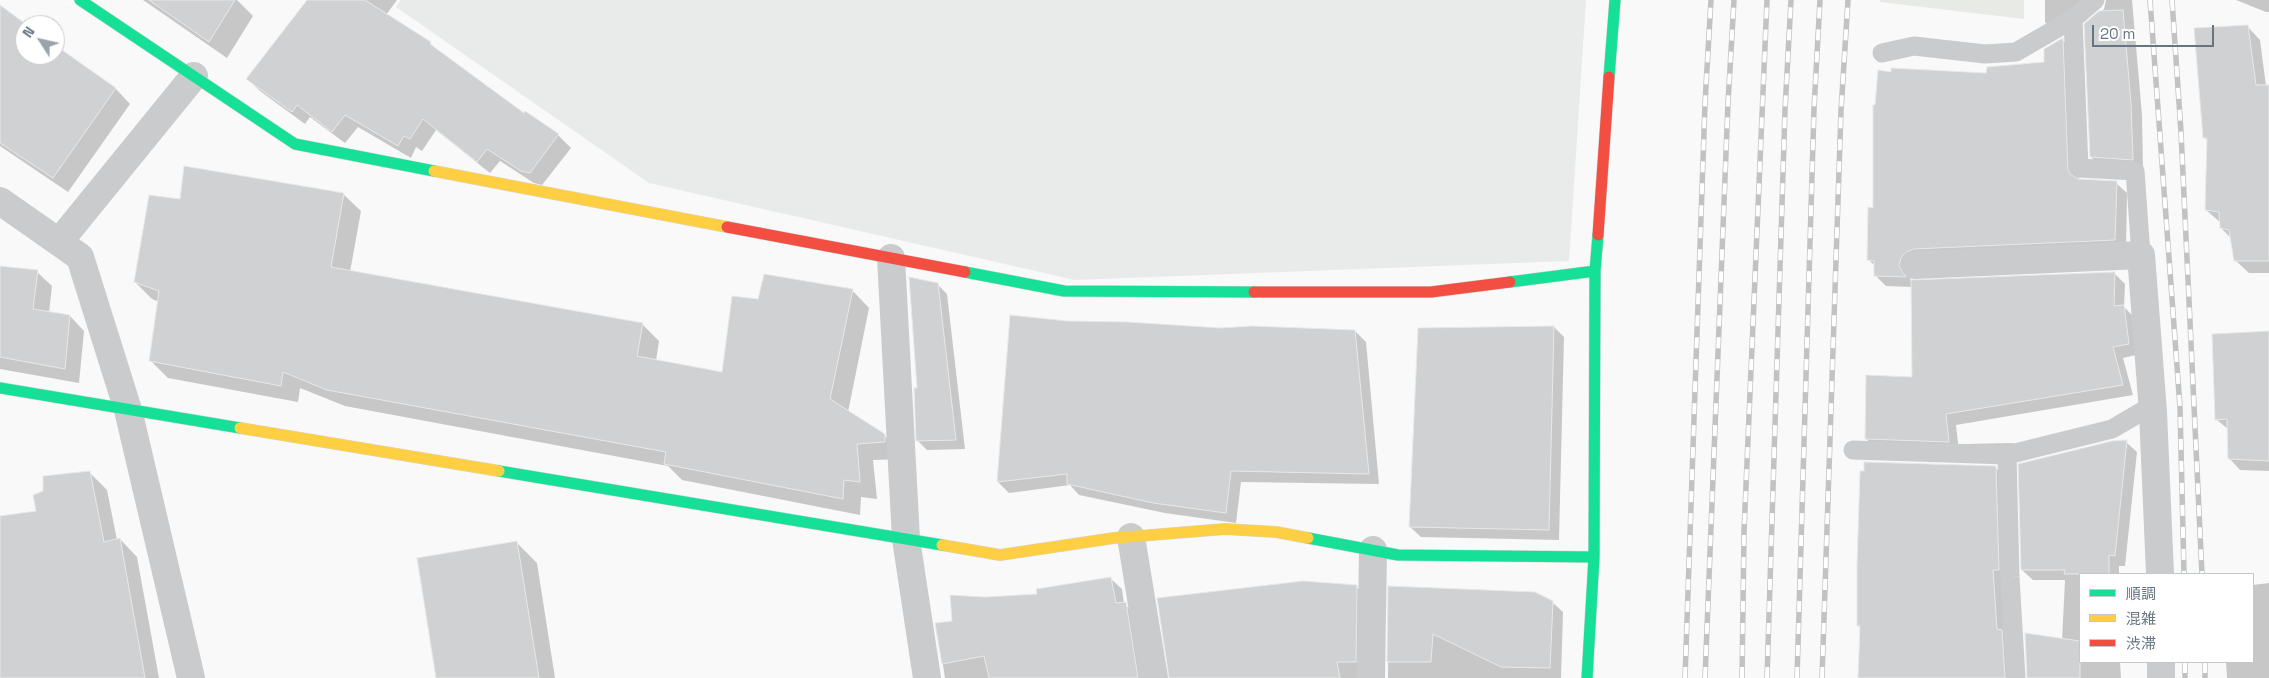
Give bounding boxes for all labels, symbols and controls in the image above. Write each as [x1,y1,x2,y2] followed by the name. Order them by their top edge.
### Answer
[15,15,65,65] north arrow
[2094,15,2216,47] scale bar
[18,23,39,41] text: N
[2100,24,2135,43] text: 20 m
[2079,573,2254,663] legend
[2126,584,2156,603] text: 順調
[2126,609,2156,628] text: 混雑
[2126,634,2156,653] text: 渋滞

